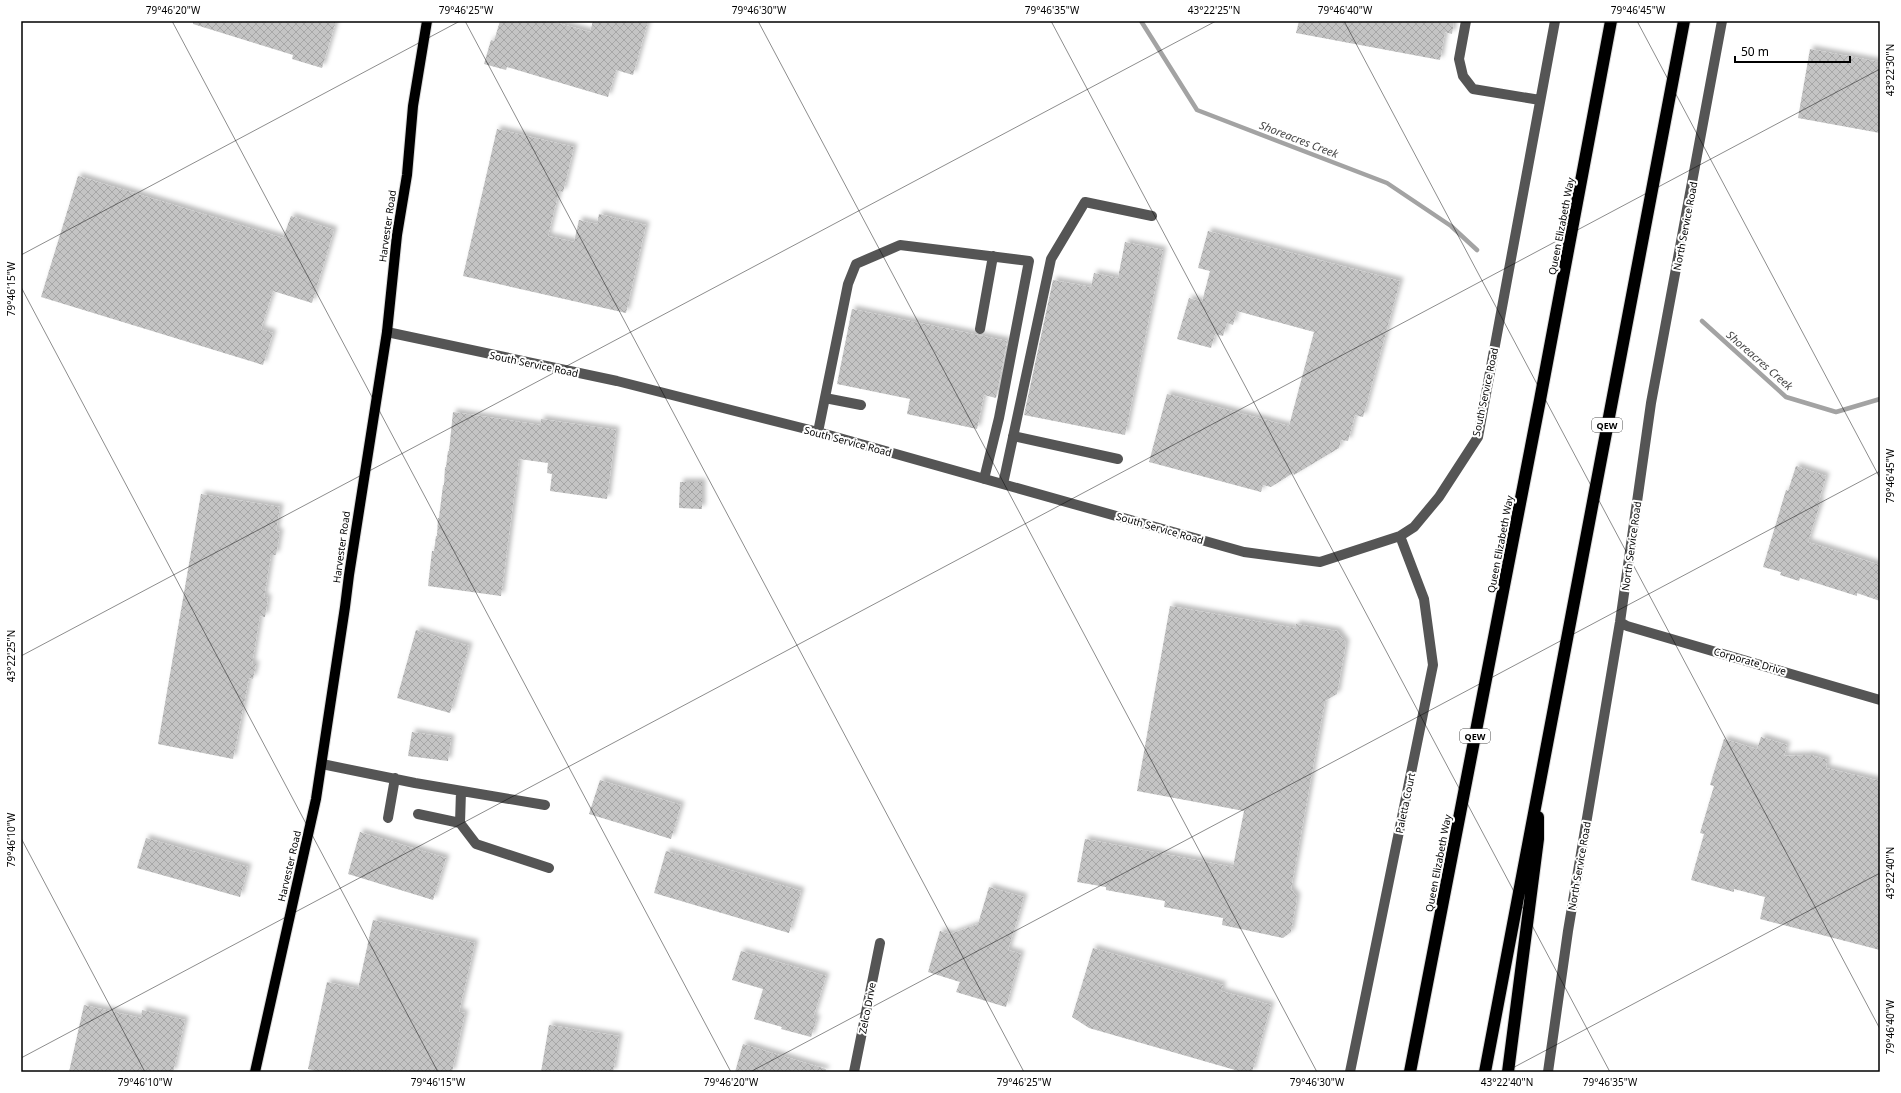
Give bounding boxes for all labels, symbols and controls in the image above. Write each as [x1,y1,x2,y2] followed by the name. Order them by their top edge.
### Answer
[146,3,201,17] text: 79°46'20"W
[439,3,494,17] text: 79°46'25"W
[732,3,787,17] text: 79°46'30"W
[1025,3,1080,17] text: 79°46'35"W
[1188,3,1240,17] text: 43°22'25"N
[1318,3,1373,17] text: 79°46'40"W
[1611,3,1666,17] text: 79°46'45"W
[1735,38,1850,64] scale bar
[1741,43,1769,60] text: 50 m
[1883,44,1897,96] text: 43°22'30"N
[1257,117,1341,161] water label: Shoreacres Creek
[1545,175,1577,276] street label: Queen Elizabeth Way
[1670,180,1700,272] street label: North Service Road
[375,189,399,263] street label: Harvester Road
[4,261,18,316] text: 79°46'15"W
[1724,327,1797,393] water label: Shoreacres Creek
[1469,346,1501,438] street label: South Service Road
[488,348,580,380] street label: South Service Road
[1592,418,1622,432] road number: QEW
[803,423,893,459] street label: South Service Road
[1883,448,1897,503] text: 79°46'45"W
[1484,493,1516,594] street label: Queen Elizabeth Way
[1618,500,1644,592] street label: North Service Road
[1115,509,1205,547] street label: South Service Road
[329,510,353,584] street label: Harvester Road
[4,630,18,682] text: 43°22'25"N
[1712,644,1788,678] street label: Corporate Drive
[1460,729,1490,743] road number: QEW
[1392,771,1418,835] street label: Paletta Court
[4,812,18,867] text: 79°46'10"W
[1422,812,1454,913] street label: Queen Elizabeth Way
[1564,820,1594,912] street label: North Service Road
[274,829,304,903] street label: Harvester Road
[1883,847,1897,899] text: 43°22'40"N
[855,981,879,1035] street label: Zelco Drive
[1883,999,1897,1054] text: 79°46'40"W
[118,1075,173,1089] text: 79°46'10"W
[411,1075,466,1089] text: 79°46'15"W
[704,1075,759,1089] text: 79°46'20"W
[997,1075,1052,1089] text: 79°46'25"W
[1290,1075,1345,1089] text: 79°46'30"W
[1481,1075,1533,1089] text: 43°22'40"N
[1583,1075,1638,1089] text: 79°46'35"W

